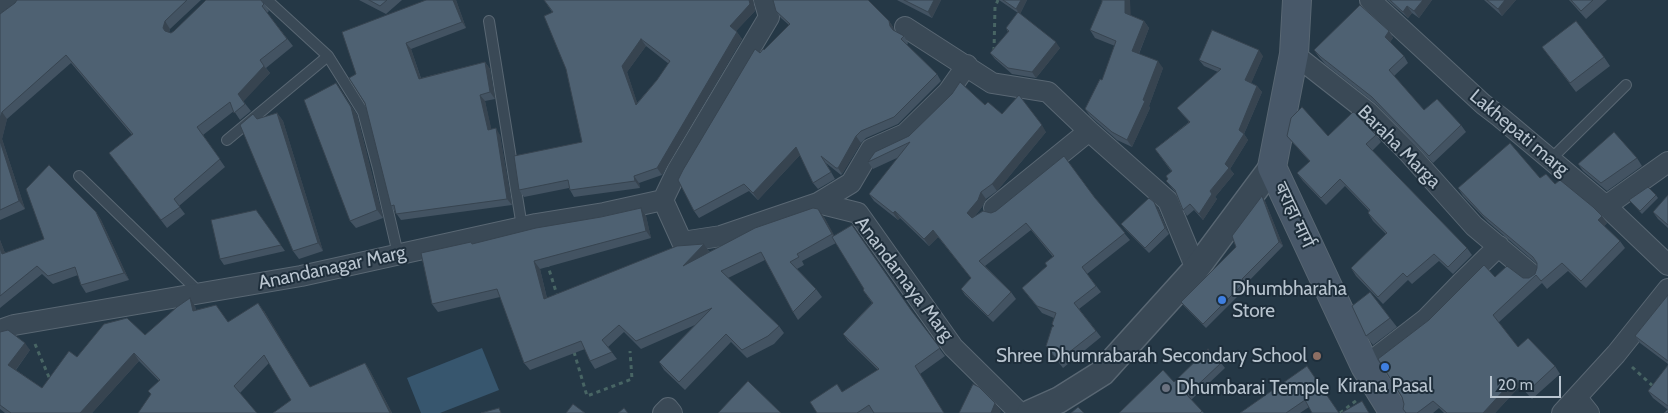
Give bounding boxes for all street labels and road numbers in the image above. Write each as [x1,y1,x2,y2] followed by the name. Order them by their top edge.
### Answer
[1465,85,1573,181] street label: Lakhepati marg
[1353,101,1445,193] street label: Baraha Marga
[1269,179,1319,251] street label: बराहा मार्ग
[850,212,958,346] street label: Anandamaya Marg
[256,241,408,295] street label: Anandanagar Marg

